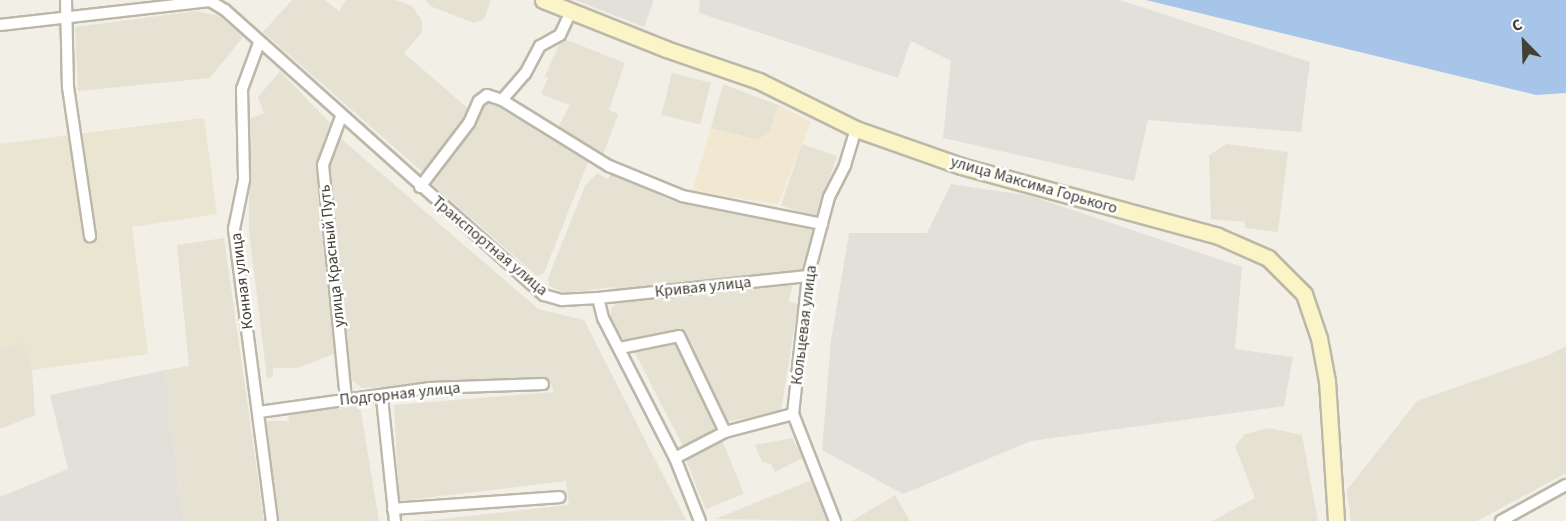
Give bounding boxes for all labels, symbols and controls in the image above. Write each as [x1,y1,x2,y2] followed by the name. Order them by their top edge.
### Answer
[1494,12,1554,72] north arrow
[1508,13,1526,37] text: С
[948,152,1120,218] street label: улица Максима Горького
[315,184,349,328] street label: улица Красный Путь
[428,192,552,300] street label: Транспортная улица
[227,232,257,330] street label: Конная улица
[787,264,821,386] street label: Кольцевая улица
[654,272,752,302] street label: Кривая улица
[339,378,461,410] street label: Подгорная улица

